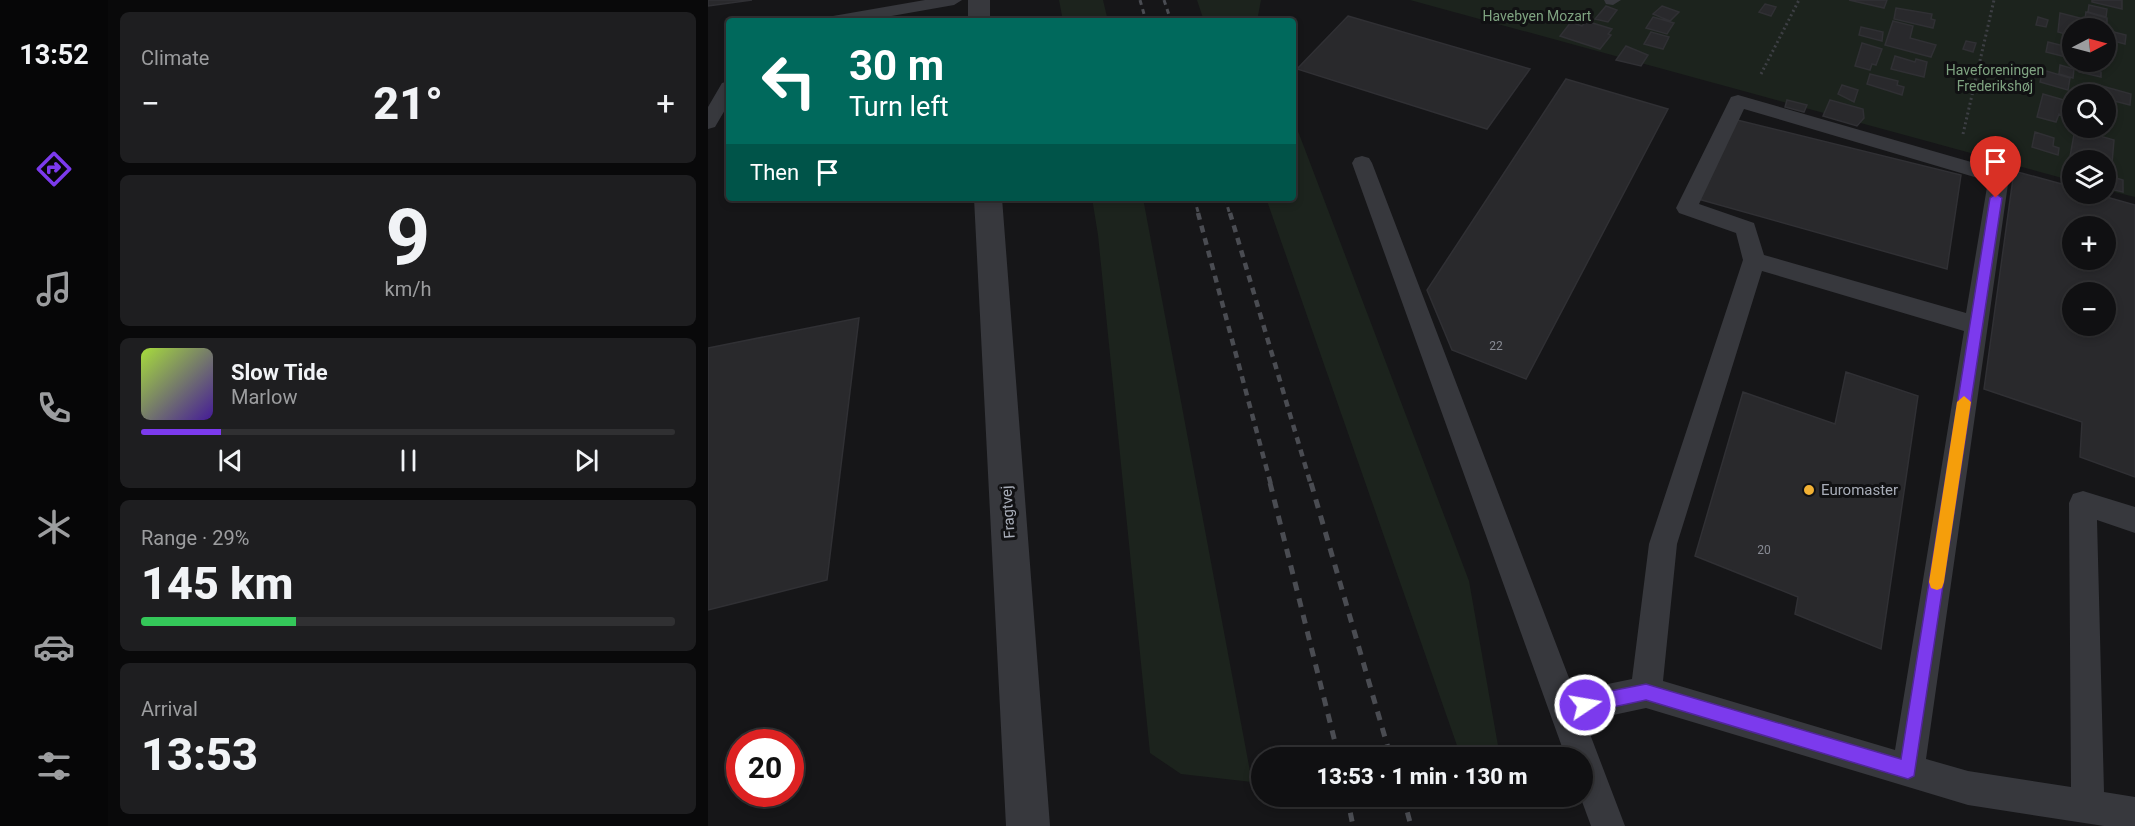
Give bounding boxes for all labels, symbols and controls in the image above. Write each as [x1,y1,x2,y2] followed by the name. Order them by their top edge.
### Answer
[1483,8,1592,24] park label: Havebyen Mozart
[2062,18,2116,72] north arrow
[2062,18,2116,336] map controls
[19,39,89,71] text: 13:52
[849,41,944,90] text: 30 m
[750,42,828,120] icon: left
[141,46,209,70] text: Climate
[1946,62,2044,94] park label: Haveforeningen Frederikshøj
[373,77,443,130] text: 21°
[141,84,160,123] text: −
[656,84,675,123] text: +
[2062,84,2116,138] button: search
[849,91,949,123] text: Turn left
[1970,136,2021,198] pin
[1979,145,2012,178] icon: arrive
[33,148,75,190] icon: directions
[2062,150,2116,204] button: layers
[811,156,844,189] icon: arrive
[750,160,799,185] text: Then
[386,192,430,283] text: 9
[2062,216,2116,270] button: +
[33,268,75,310] icon: music
[385,277,431,301] text: km/h
[2062,282,2116,336] button: −
[1489,339,1503,353] house number: 22
[231,360,328,385] text: Slow Tide
[231,385,297,409] text: Marlow
[33,387,75,429] icon: phone
[214,444,247,477] icon: previous
[392,444,425,477] icon: pause
[570,444,603,477] icon: next
[1821,481,1898,499] place label: Euromaster
[1802,483,1816,497] marker: Euromaster
[997,485,1019,539] street label: Fragtvej
[33,506,75,548] icon: climate
[141,526,249,550] text: Range · 29%
[1757,543,1771,557] house number: 20
[141,557,293,610] text: 145 km
[33,626,75,668] icon: car
[1553,673,1617,737] position arrow
[141,697,198,721] text: Arrival
[141,728,258,781] text: 13:53
[726,729,804,807] speed limit sign: 20
[33,745,75,787] icon: filters
[1317,764,1527,789] text: 13:53 · 1 min · 130 m

